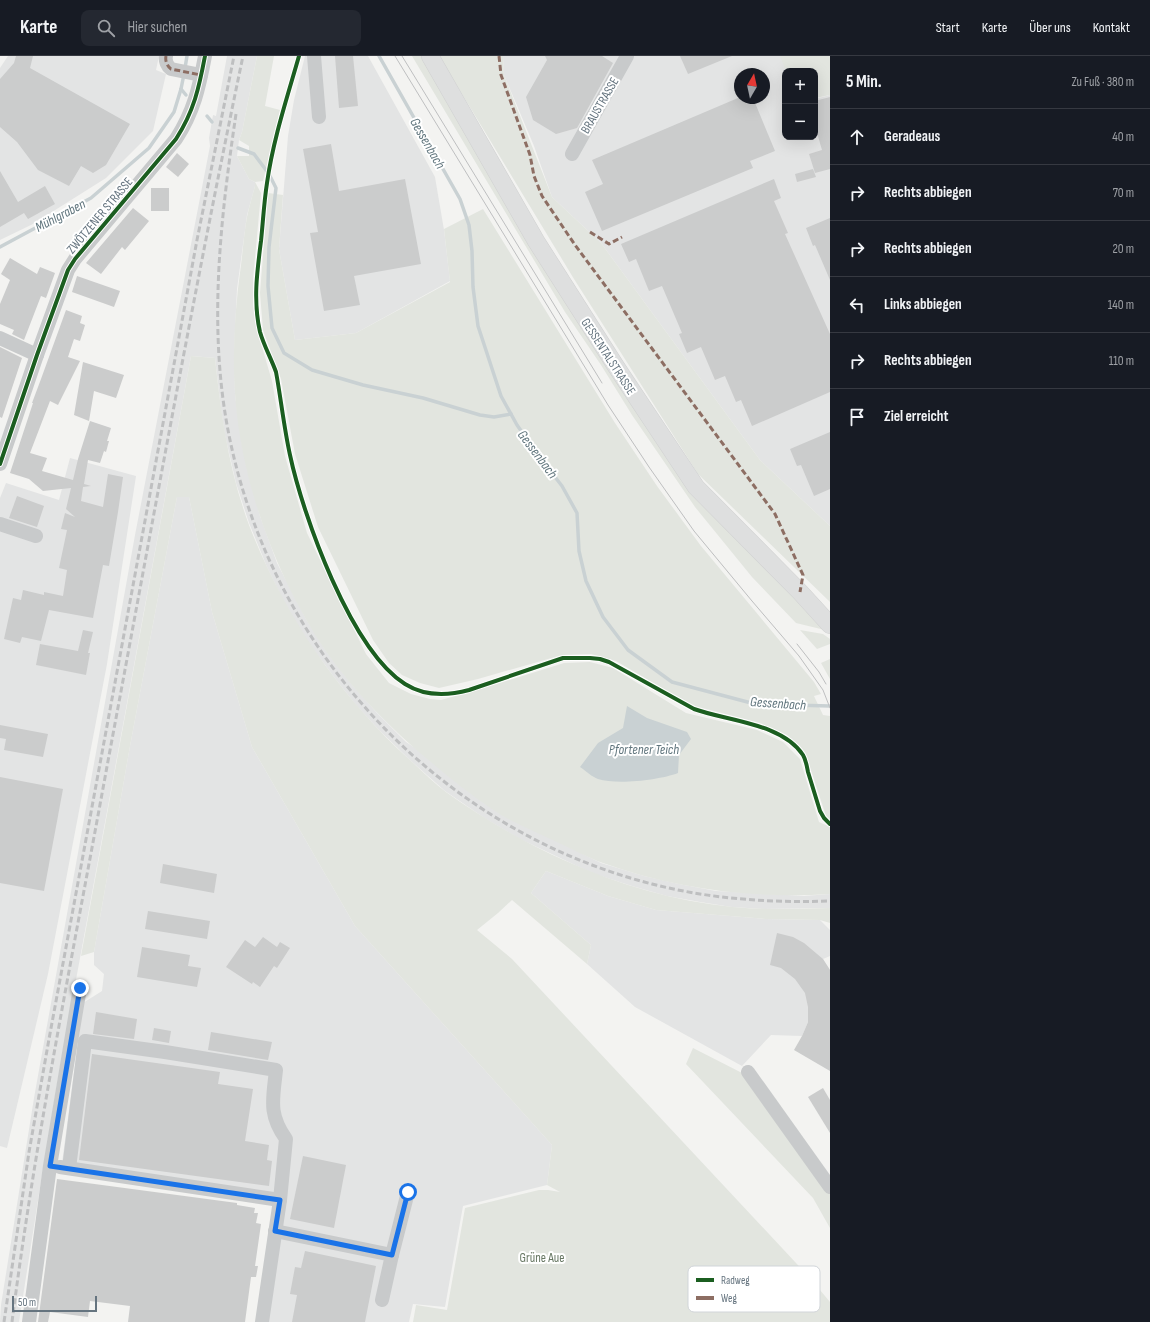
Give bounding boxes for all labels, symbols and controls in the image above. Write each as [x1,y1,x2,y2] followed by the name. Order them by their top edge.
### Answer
[81,10,361,46] search box
[20,16,57,39] text: Karte
[95,17,117,39] icon: search
[127,18,187,37] text: Hier suchen
[936,19,960,36] text: Start
[982,19,1007,36] text: Karte
[1029,19,1071,36] text: Über uns
[1093,19,1130,36] text: Kontakt
[734,68,770,104] north arrow
[782,68,818,140] map controls
[782,68,818,104] button: +
[846,72,882,92] text: 5 Min.
[1071,74,1134,90] text: Zu Fuß · 380 m
[577,75,622,136] street label: BRAUSTRASSE
[782,104,818,140] button: −
[406,115,449,172] water label: Gessenbach
[846,126,868,148] icon: ahead
[884,127,940,146] text: Geradeaus
[1112,129,1134,145] text: 40 m
[62,174,136,257] street label: ZWÖTZENER STRASSE
[846,182,868,204] icon: right
[884,183,972,202] text: Rechts abbiegen
[1113,185,1134,201] text: 70 m
[32,195,88,236] water label: Mühlgraben
[846,238,868,260] icon: right
[884,239,972,258] text: Rechts abbiegen
[1112,241,1134,257] text: 20 m
[846,294,868,316] icon: left
[884,295,962,314] text: Links abbiegen
[1108,297,1134,313] text: 140 m
[577,315,639,398] street label: GESSENTALSTRASSE
[846,350,868,372] icon: right
[884,351,972,370] text: Rechts abbiegen
[1109,353,1134,369] text: 110 m
[846,406,868,428] icon: arrive
[884,407,948,426] text: Ziel erreicht
[514,427,561,482] water label: Gessenbach
[749,693,807,714] water label: Gessenbach
[609,741,679,758] water label: Pfortener Teich
[71,979,89,997] route end
[399,1183,417,1201] route start
[520,1250,564,1266] park label: Grüne Aue
[688,1266,820,1312] legend
[721,1274,750,1287] text: Radweg
[721,1292,737,1305] text: Weg
[12,1294,97,1313] scale bar
[18,1296,36,1309] text: 50 m

